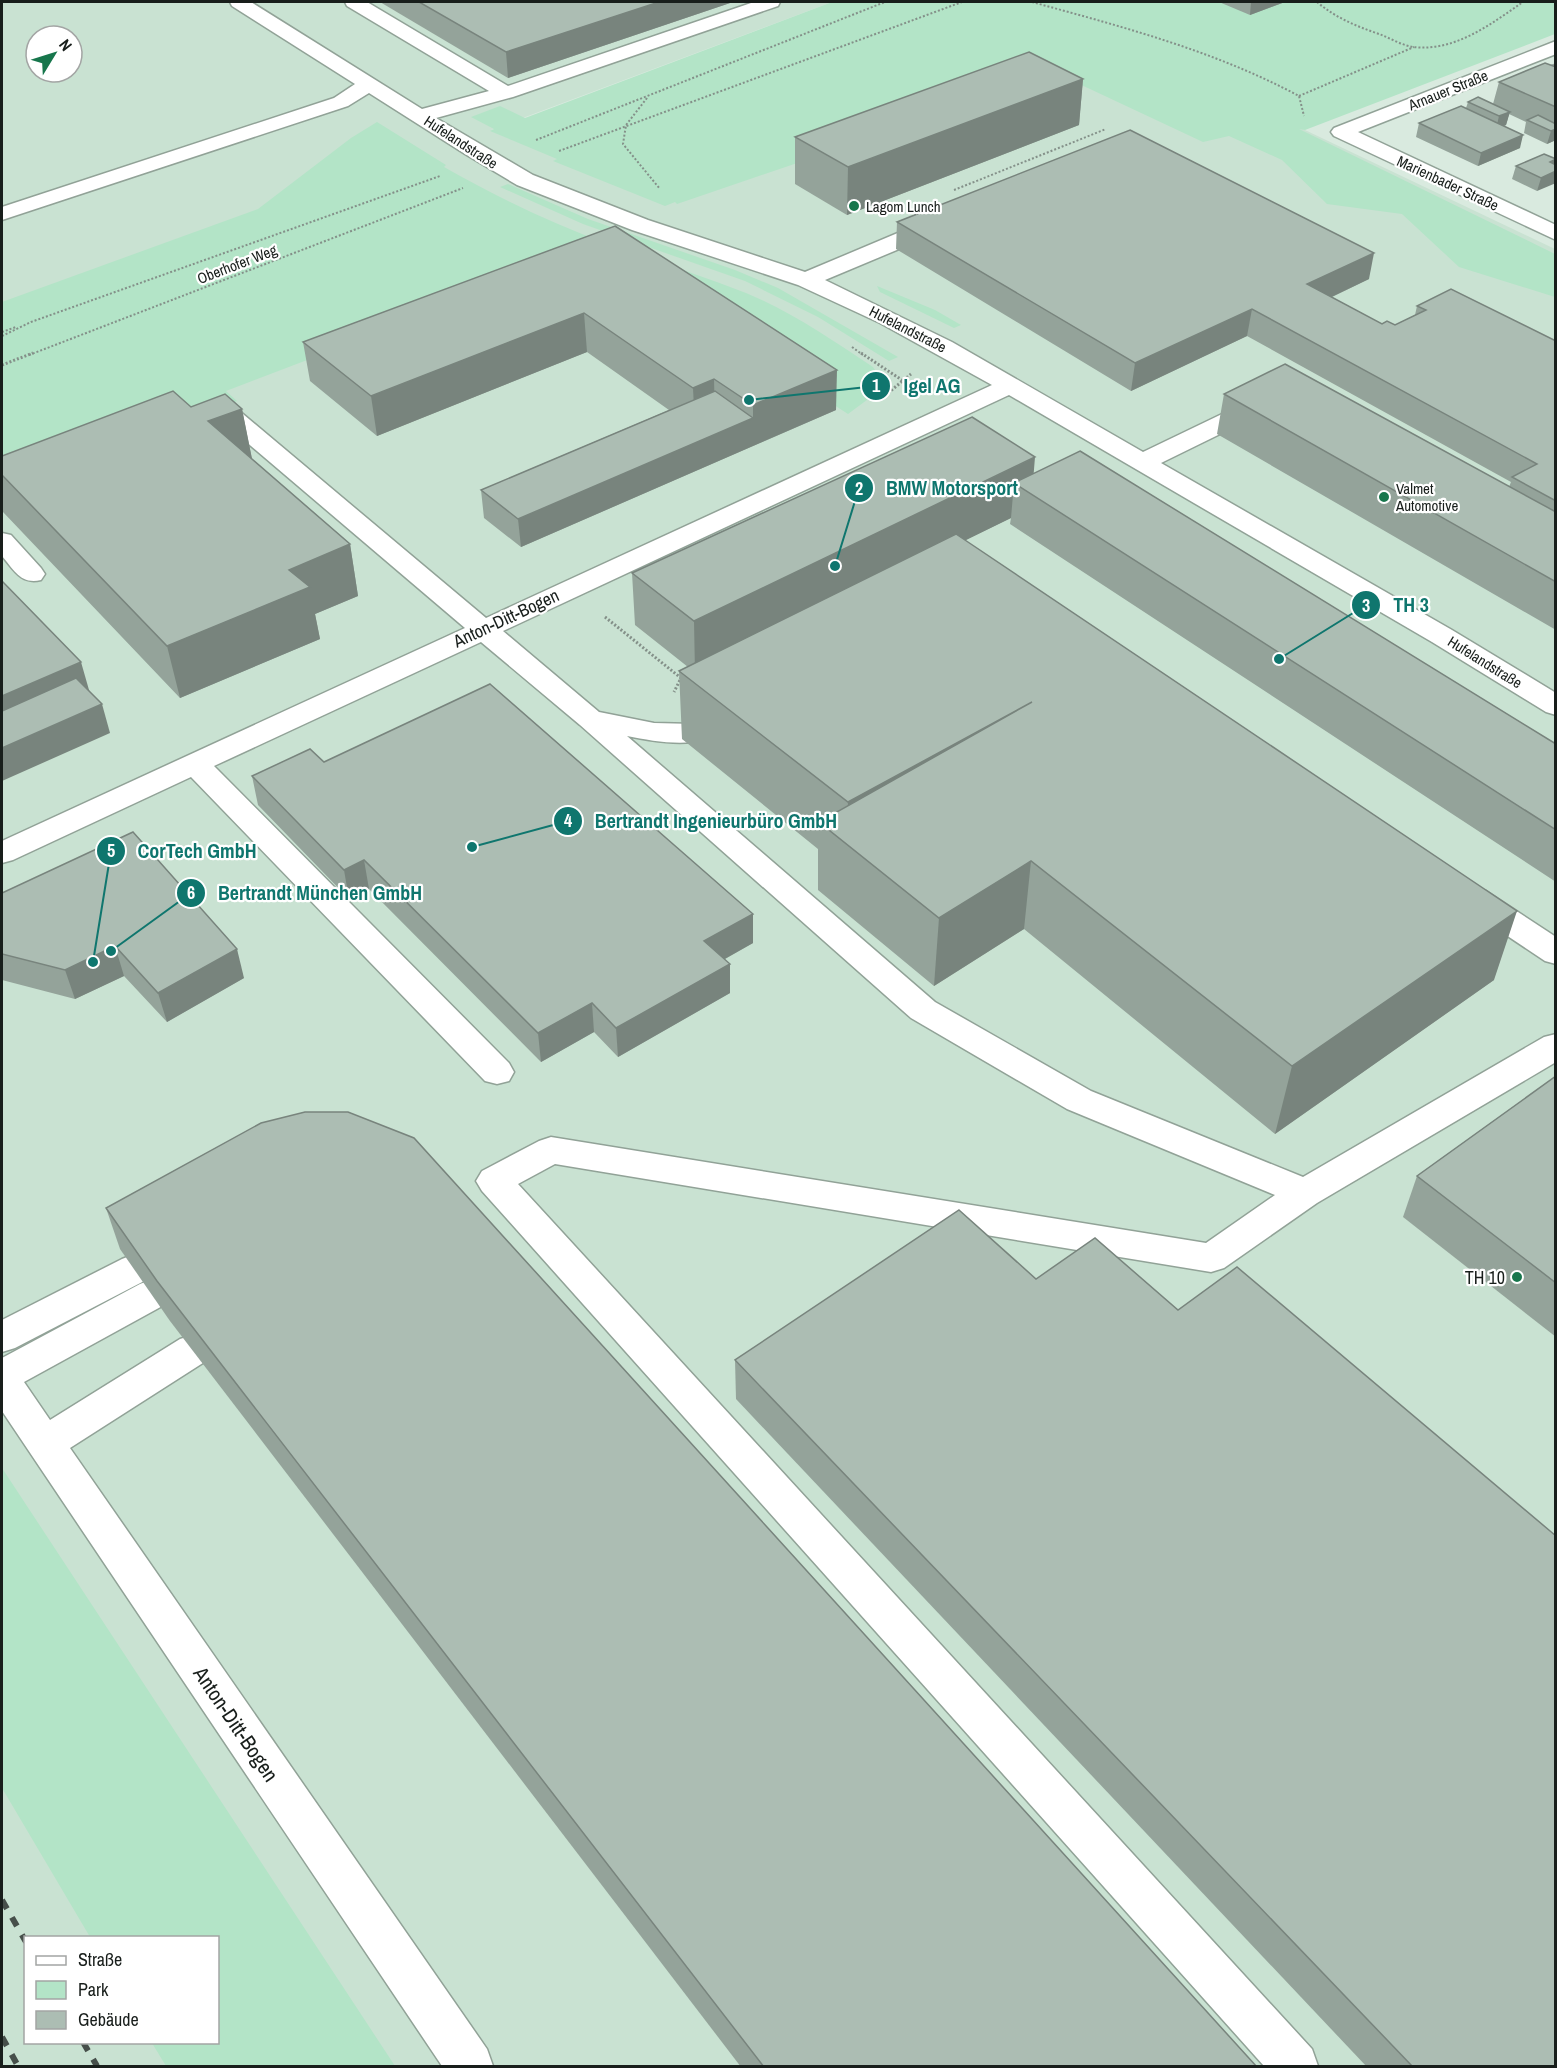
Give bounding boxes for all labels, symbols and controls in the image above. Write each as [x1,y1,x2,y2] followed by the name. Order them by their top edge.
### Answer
[24,24,84,84] north arrow
[54,34,77,55] text: N
[1404,64,1491,116] street label: Arnauer Straße
[420,110,502,174] street label: Hufelandstraße
[1394,150,1502,216] street label: Marienbader Straße
[866,196,941,217] place label: Lagom Lunch
[847,199,861,213] marker: Lagom Lunch
[194,239,280,289] street label: Oberhofer Weg
[866,301,950,358] street label: Hufelandstraße
[861,367,972,405] callout: Igel AG
[904,372,960,399] text: Igel AG
[872,373,881,398] text: 1
[844,469,1030,507] callout: BMW Motorsport
[886,474,1019,501] text: BMW Motorsport
[855,476,863,501] text: 2
[1395,478,1458,516] place label: Valmet Automotive
[1377,490,1391,504] marker: Valmet Automotive
[448,583,563,654] street label: Anton-Ditt-Bogen
[1351,586,1440,624] callout: TH 3
[1393,591,1429,618] text: TH 3
[1362,593,1370,618] text: 3
[1444,631,1526,693] street label: Hufelandstraße
[553,802,849,840] callout: Bertrandt Ingenieurbüro GmbH
[595,807,837,834] text: Bertrandt Ingenieurbüro GmbH
[564,808,573,833] text: 4
[96,832,269,870] callout: CorTech GmbH
[137,837,257,864] text: CorTech GmbH
[107,838,115,863] text: 5
[176,874,434,912] callout: Bertrandt München GmbH
[218,879,422,906] text: Bertrandt München GmbH
[187,880,195,905] text: 6
[1465,1265,1505,1290] place label: TH 10
[1510,1270,1524,1284] marker: TH 10
[186,1660,285,1787] street label: Anton-Ditt-Bogen
[24,1936,219,2044] legend
[78,1947,122,1972] text: Straße
[78,1977,109,2002] text: Park
[78,2007,139,2032] text: Gebäude

